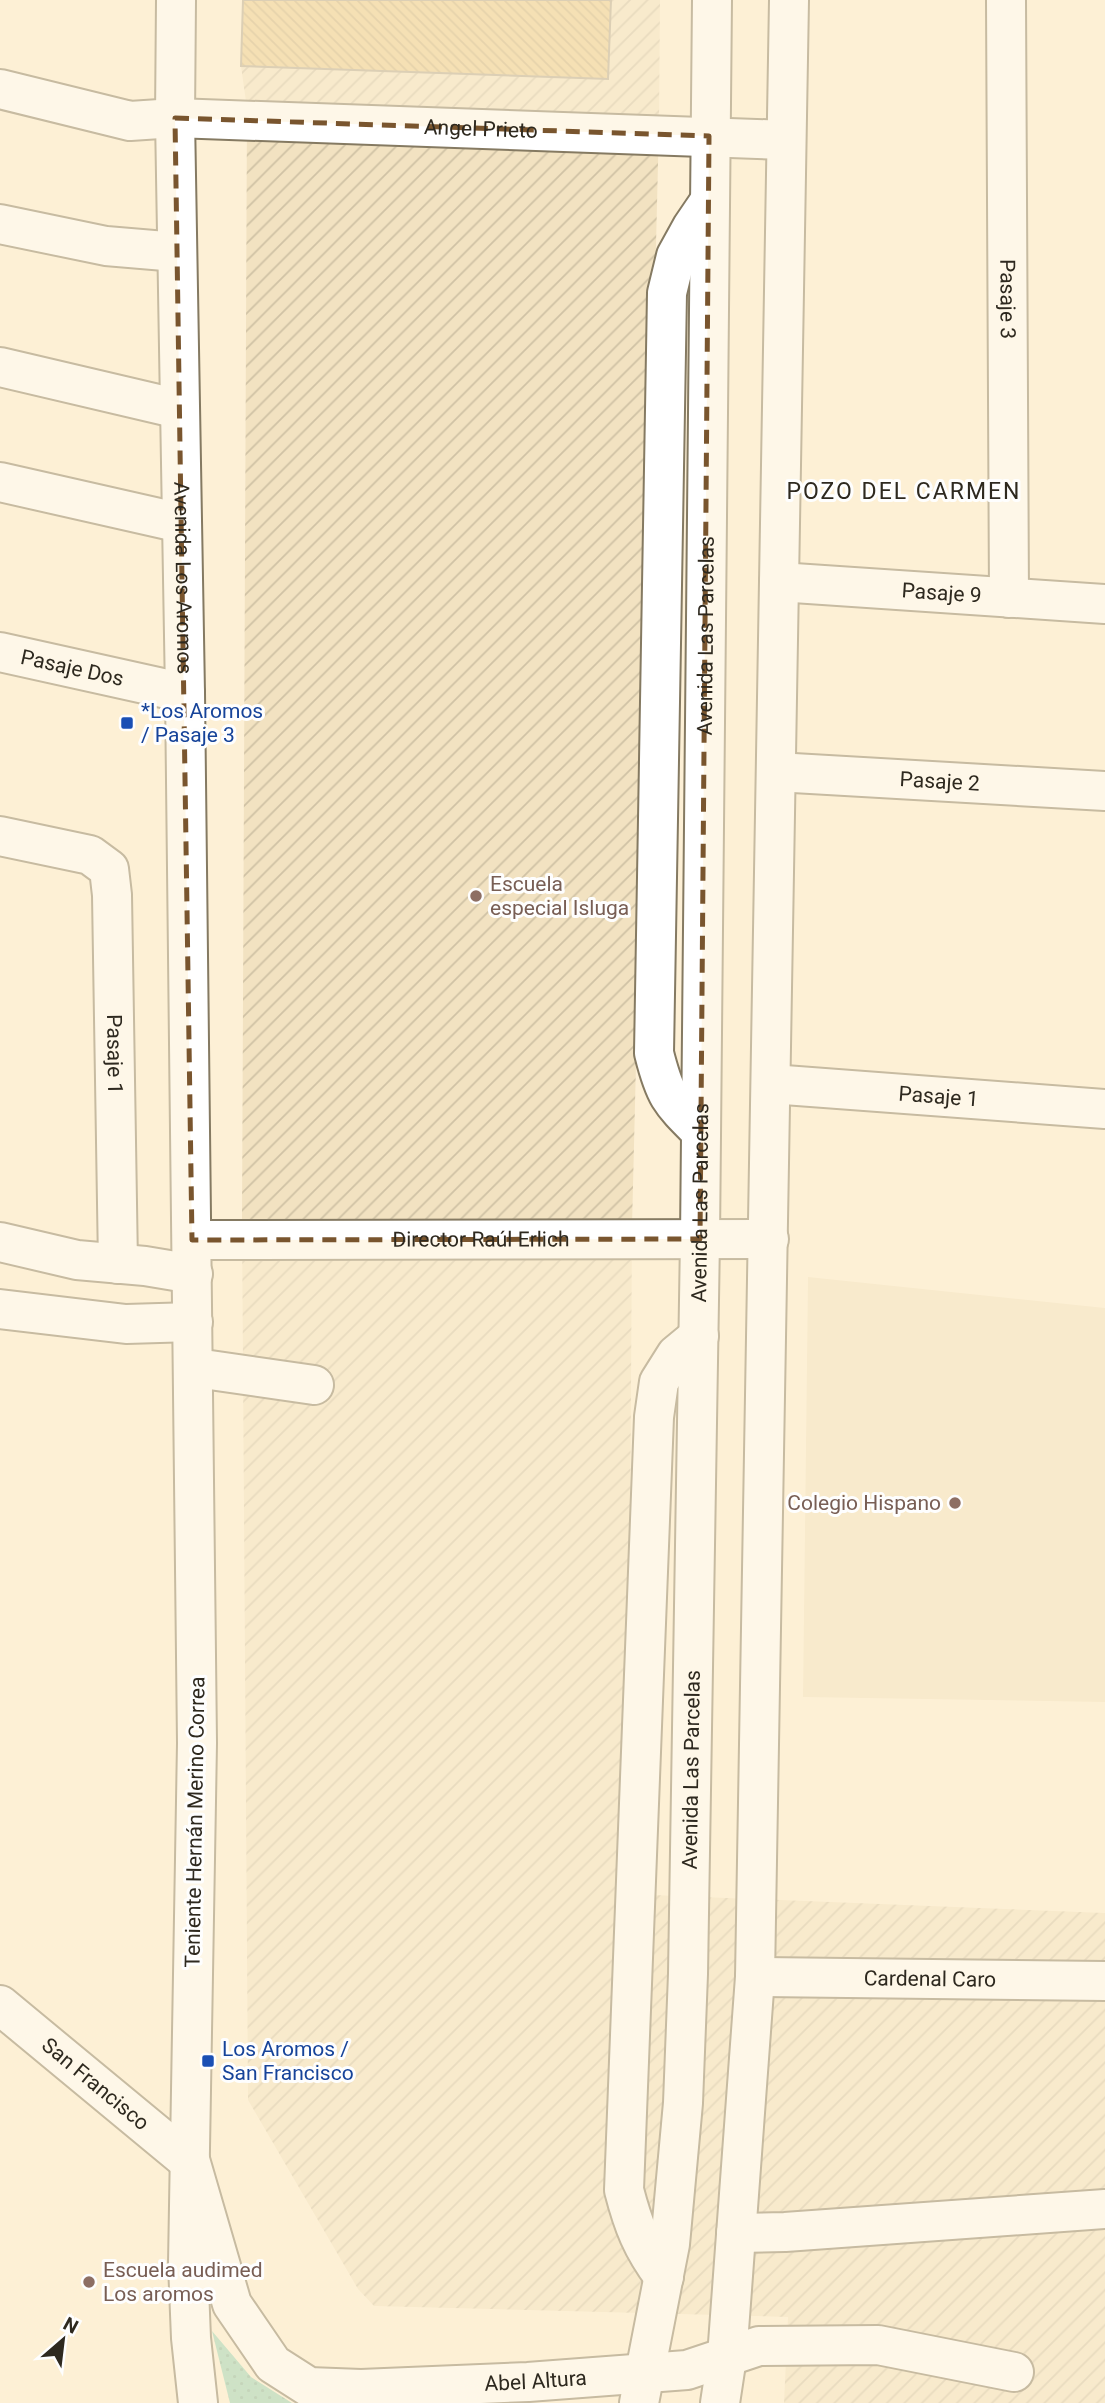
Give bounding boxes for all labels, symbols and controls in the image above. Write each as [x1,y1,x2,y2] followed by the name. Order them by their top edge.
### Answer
[423,115,538,143] street label: Angel Prieto
[995,259,1020,339] street label: Pasaje 3
[786,478,1022,505] district label: POZO DEL CARMEN
[169,481,197,675] street label: Avenida Los Aromos
[693,536,719,736] street label: Avenida Las Parcelas
[901,578,982,608] street label: Pasaje 9
[18,645,126,691] street label: Pasaje Dos
[141,699,263,747] place label: *Los Aromos / Pasaje 3
[119,715,135,731] marker: *Los Aromos / Pasaje 3
[899,767,981,796] street label: Pasaje 2
[490,872,629,920] place label: Escuela especial Isluga
[468,888,484,904] marker: Escuela especial Isluga
[102,1014,127,1094] street label: Pasaje 1
[898,1082,979,1111] street label: Pasaje 1
[687,1103,713,1303] street label: Avenida Las Parcelas
[392,1227,570,1252] street label: Director Raúl Erlich
[787,1491,941,1515] place label: Colegio Hispano
[947,1495,963,1511] marker: Colegio Hispano
[678,1670,705,1870] street label: Avenida Las Parcelas
[180,1676,210,1968] street label: Teniente Hernán Merino Correa
[864,1966,996,1992] street label: Cardenal Caro
[37,2033,154,2135] street label: San Francisco
[222,2037,354,2085] place label: Los Aromos / San Francisco
[200,2053,216,2069] marker: Los Aromos / San Francisco
[103,2258,263,2306] place label: Escuela audimed Los aromos
[81,2274,97,2290] marker: Escuela audimed Los aromos
[28,2305,98,2375] north arrow
[59,2312,82,2339] text: N
[484,2366,588,2396] street label: Abel Altura

